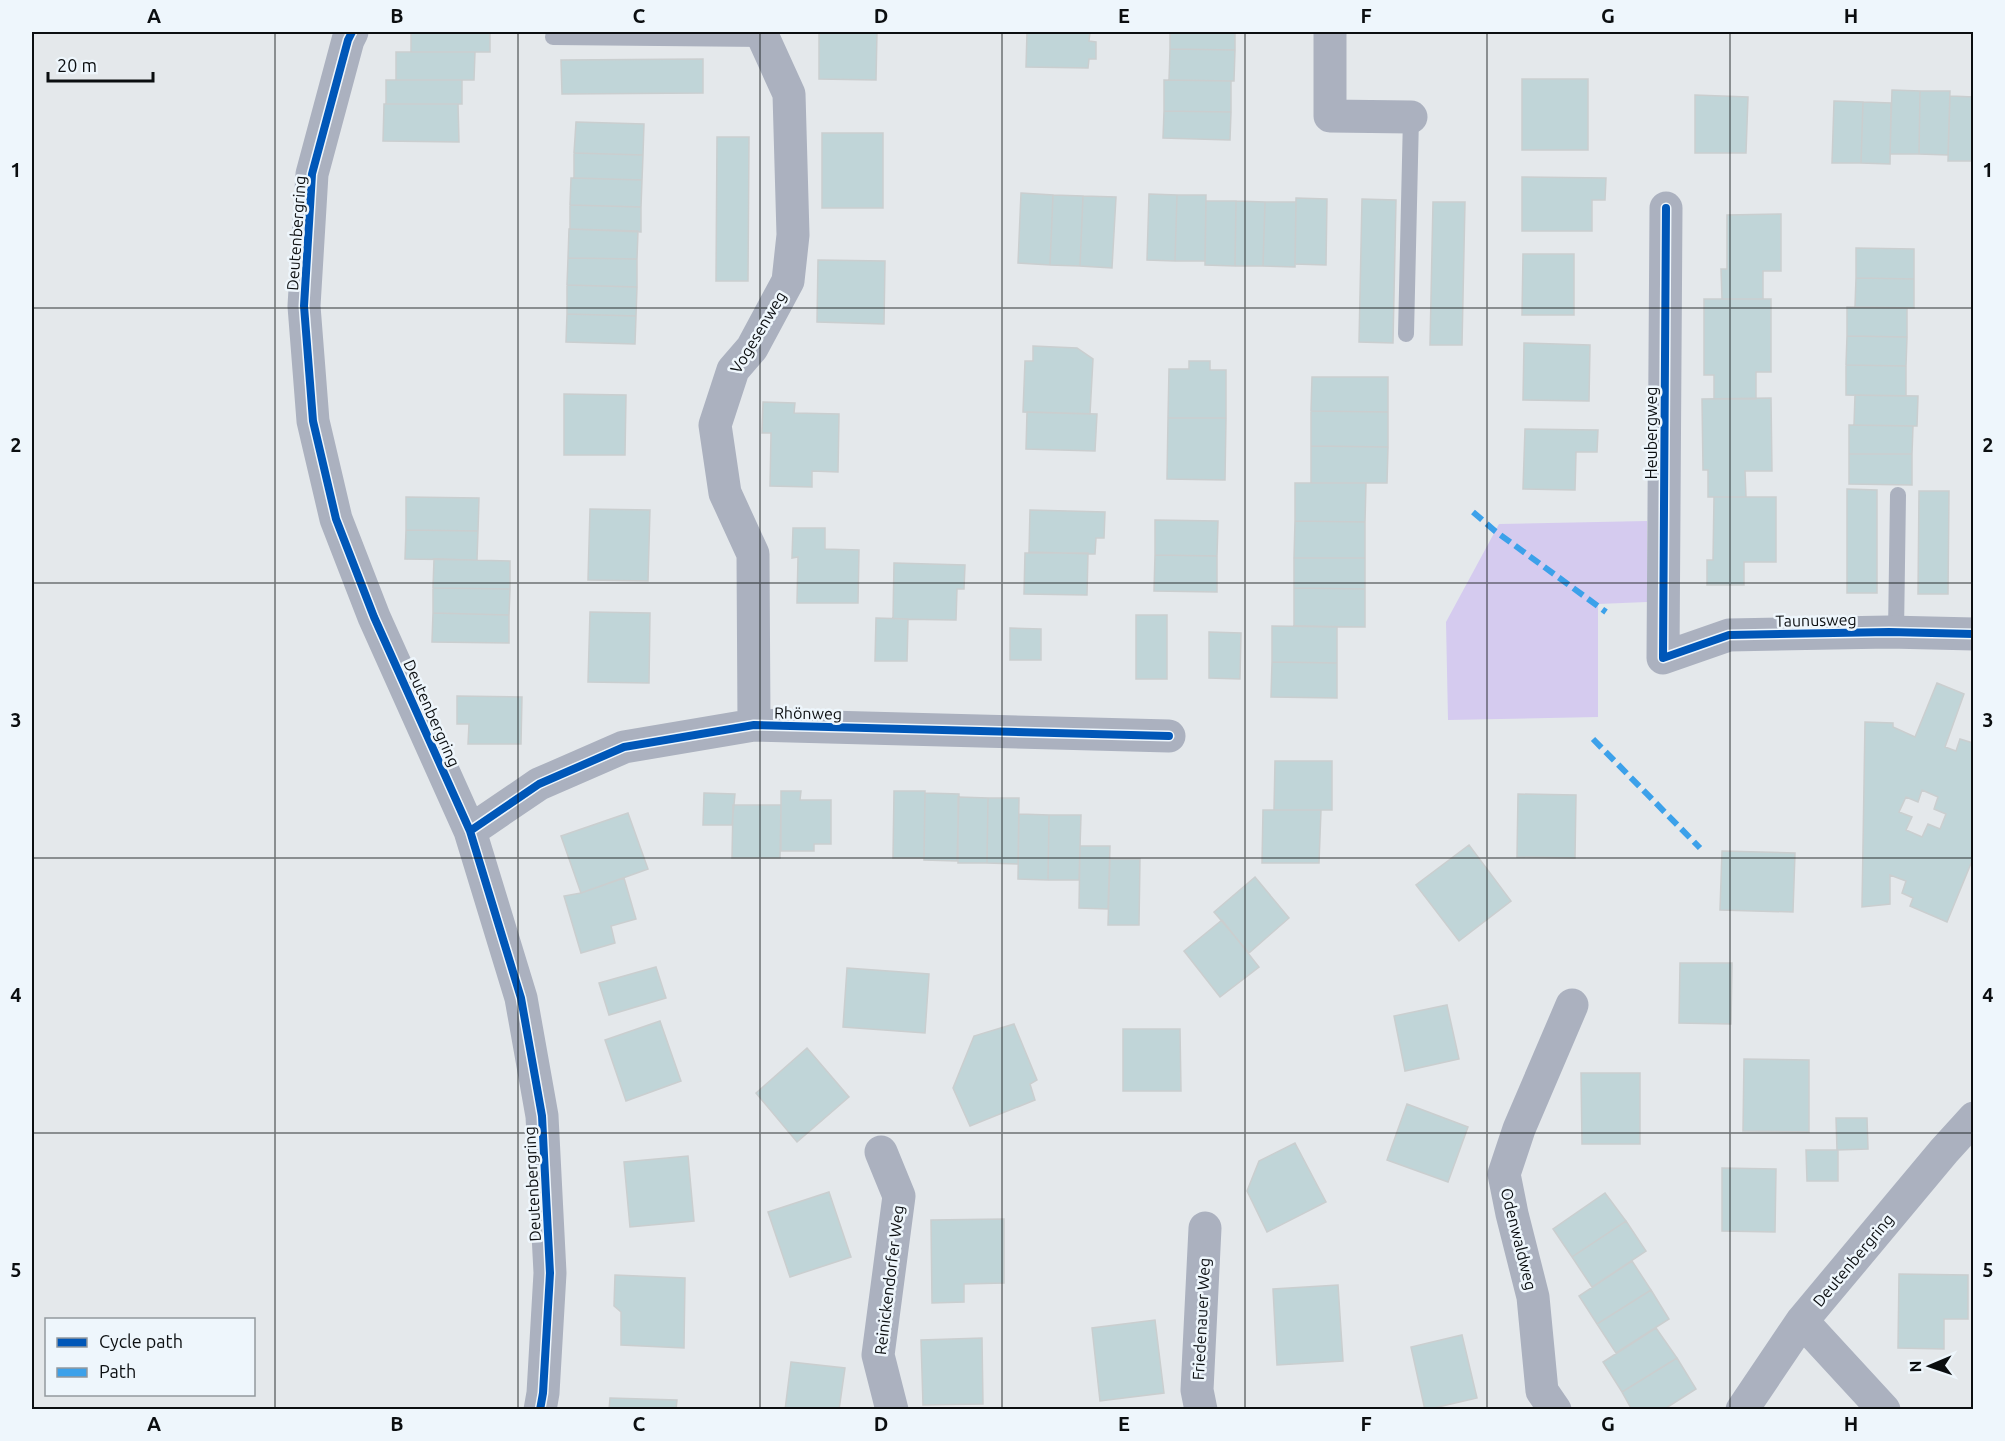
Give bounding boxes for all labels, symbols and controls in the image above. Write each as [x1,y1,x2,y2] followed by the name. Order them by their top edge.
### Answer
[147,4,161,27] text: A
[390,4,404,27] text: B
[633,4,646,27] text: C
[874,4,888,27] text: D
[1118,4,1130,27] text: E
[1360,4,1372,27] text: F
[1601,4,1615,27] text: G
[1844,4,1858,27] text: H
[48,45,153,83] scale bar
[57,55,97,75] text: 20 m
[10,158,22,181] text: 1
[1982,158,1994,181] text: 1
[283,175,309,291] street label: Deutenbergring
[727,288,789,376] street label: Vogesenweg
[1642,387,1660,479] street label: Heubergweg
[10,433,22,456] text: 2
[1982,433,1994,456] text: 2
[1775,610,1857,630] street label: Taunusweg
[400,657,464,769] street label: Deutenbergring
[774,703,842,723] street label: Rhönweg
[10,708,22,731] text: 3
[1982,708,1994,731] text: 3
[10,983,22,1006] text: 4
[1982,983,1994,1006] text: 4
[520,1126,544,1242] street label: Deutenbergring
[1498,1186,1540,1292] street label: Odenwaldweg
[871,1204,907,1356] street label: Reinickendorfer Weg
[1809,1210,1897,1310] street label: Deutenbergring
[1189,1257,1213,1381] street label: Friedenauer Weg
[10,1258,22,1281] text: 5
[1982,1258,1994,1281] text: 5
[45,1318,255,1396] legend
[99,1331,183,1351] text: Cycle path
[1900,1336,1960,1396] north arrow
[1906,1360,1924,1373] text: N
[99,1361,136,1381] text: Path
[147,1412,161,1435] text: A
[390,1412,404,1435] text: B
[633,1412,646,1435] text: C
[874,1412,888,1435] text: D
[1118,1412,1130,1435] text: E
[1360,1412,1372,1435] text: F
[1601,1412,1615,1435] text: G
[1844,1412,1858,1435] text: H

